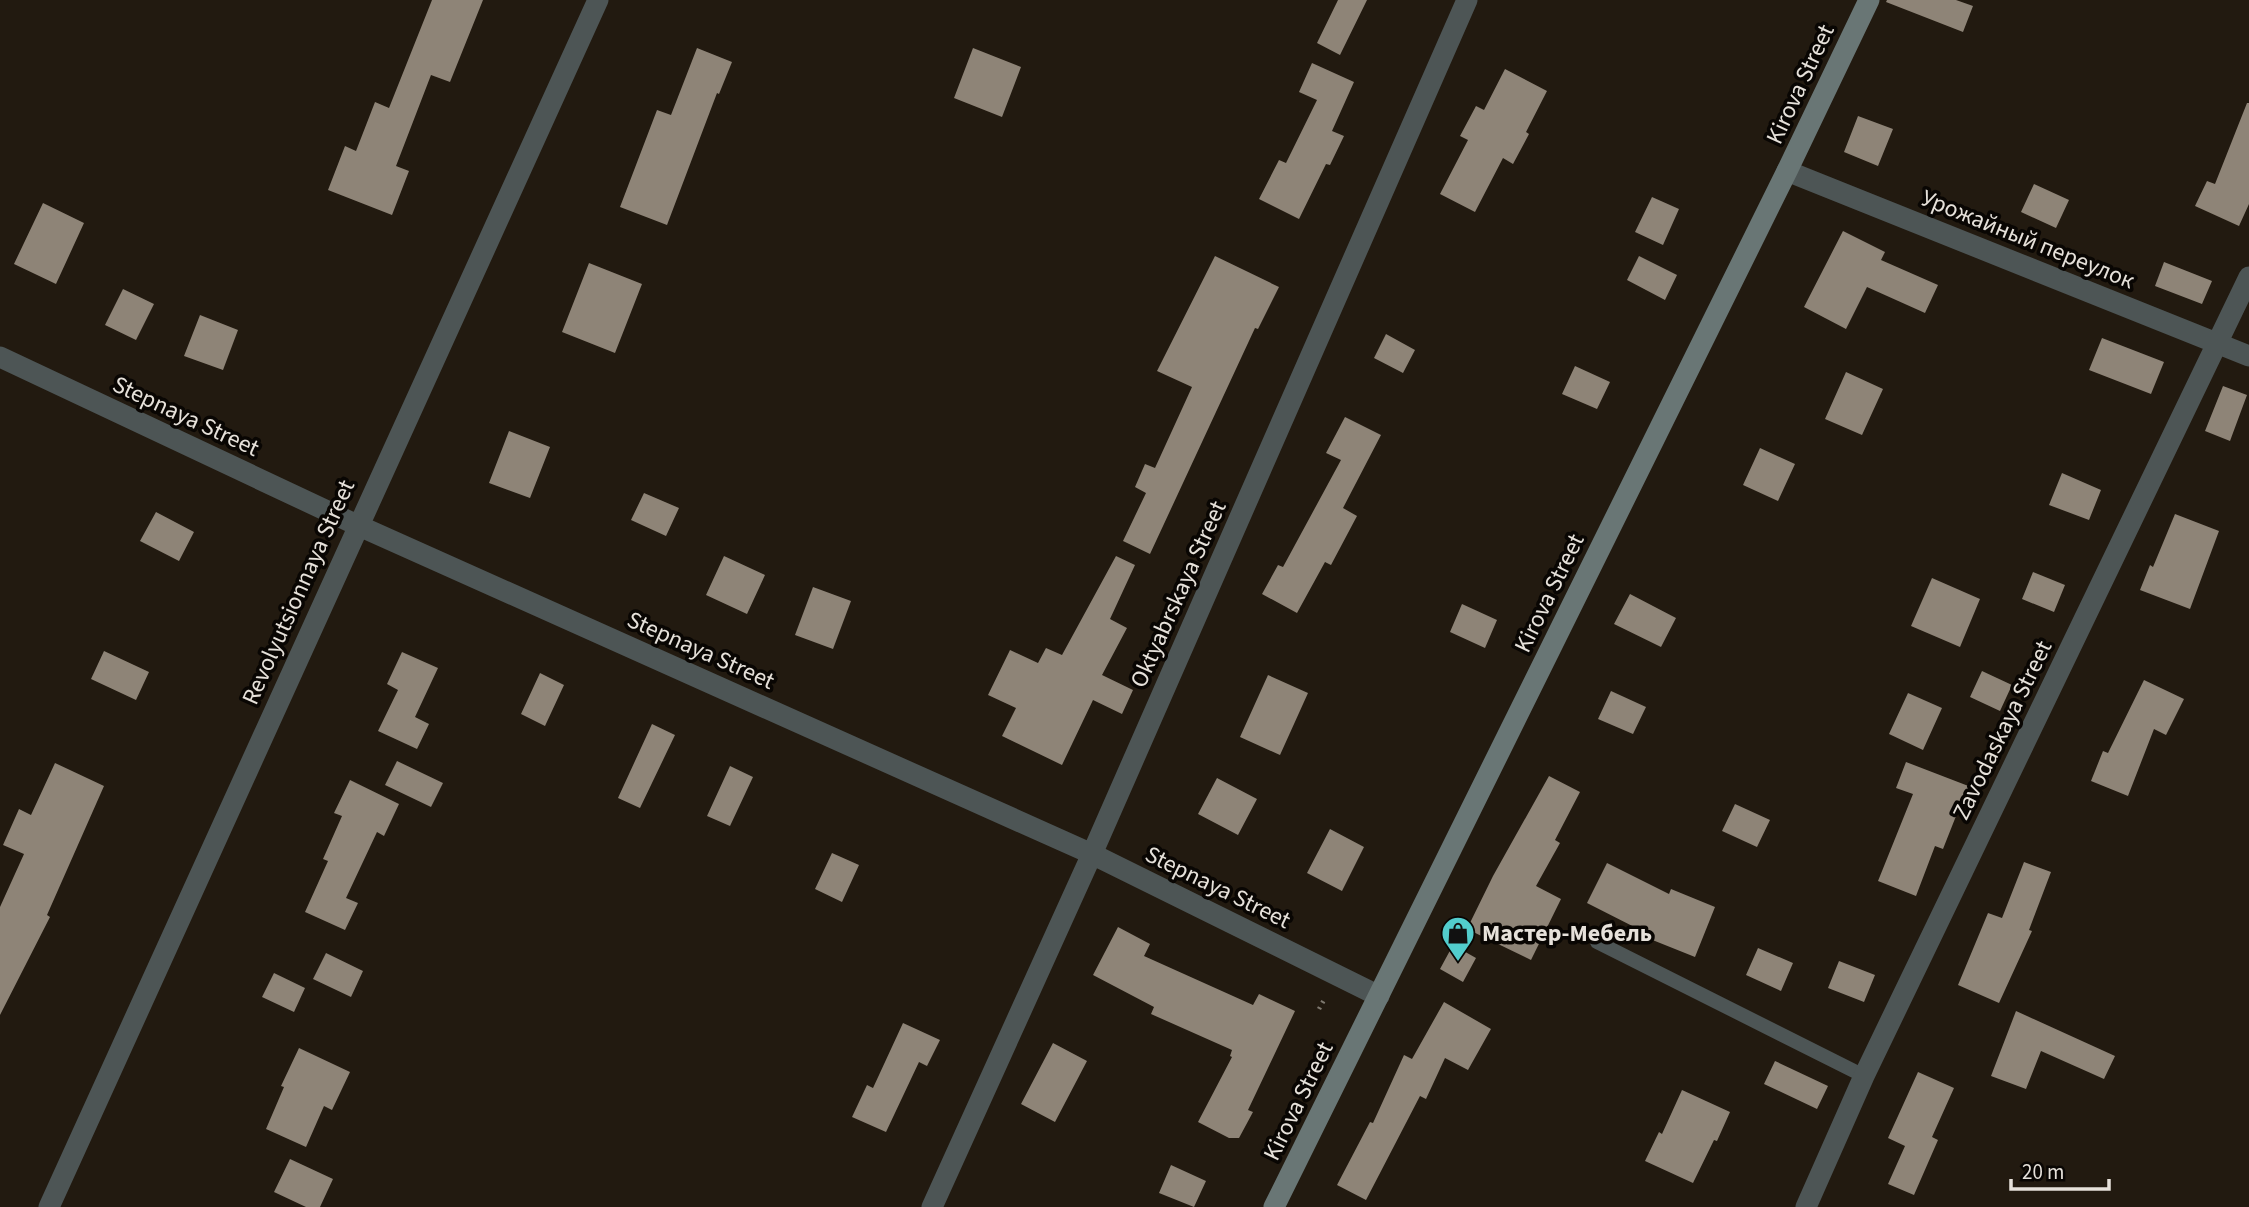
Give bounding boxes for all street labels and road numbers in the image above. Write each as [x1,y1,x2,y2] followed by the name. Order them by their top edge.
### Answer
[1757,19,1843,150] street label: Kirova Street
[1916,181,2140,298] street label: Урожайный переулок
[107,367,265,466] street label: Stepnaya Street
[233,474,364,710] street label: Revolyutsionnaya Street
[1122,495,1235,693] street label: Oktyabrskaya Street
[1506,528,1593,659] street label: Kirova Street
[621,602,780,699] street label: Stepnaya Street
[1944,635,2061,826] street label: Zavodaskaya Street
[1139,837,1297,938] street label: Stepnaya Street
[1255,1036,1342,1167] street label: Kirova Street

